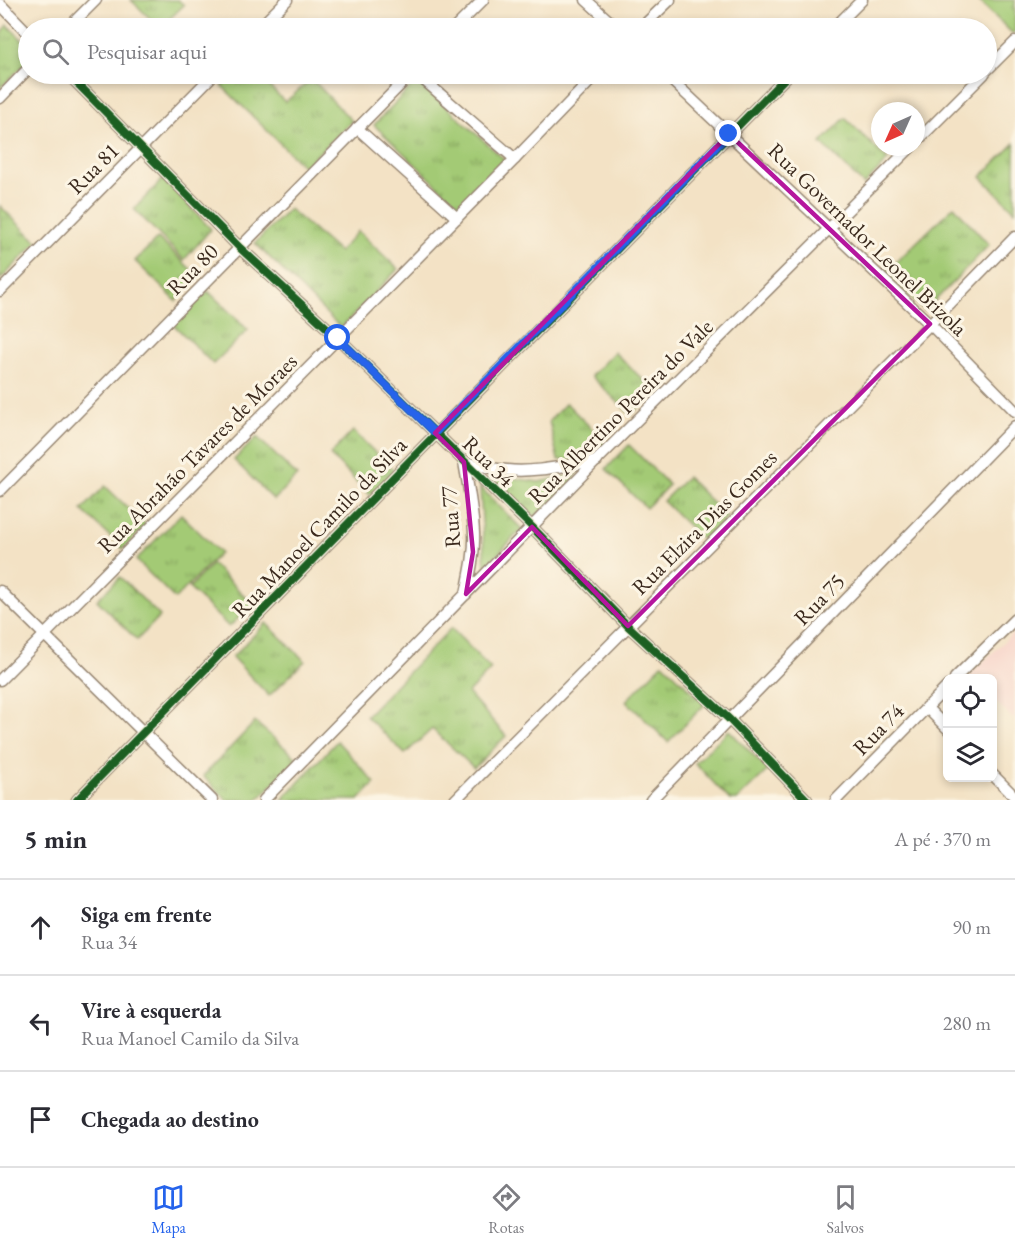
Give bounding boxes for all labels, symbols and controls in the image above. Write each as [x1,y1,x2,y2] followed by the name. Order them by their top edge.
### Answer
[18,18,997,84] search box
[39,35,72,68] icon: search
[87,37,207,66] text: Pesquisar aqui
[871,102,925,156] north arrow
[715,120,741,146] route end
[61,136,125,200] street label: Rua 81
[762,136,974,343] street label: Rua Governador Leonel Brizola
[160,237,225,301] street label: Rua 80
[522,312,719,510] street label: Rua Albertino Pereira do Vale
[324,324,350,350] route start
[91,347,303,559] street label: Rua Abrahão Tavares de Moraes
[456,430,521,493] street label: Rua 34
[226,431,413,624] street label: Rua Manoel Camilo da Silva
[625,443,783,601] street label: Rua Elzira Dias Gomes
[434,485,467,549] street label: Rua 77
[788,567,851,632] street label: Rua 75
[943,674,997,782] map controls
[943,674,997,728] button: locate
[847,697,910,762] street label: Rua 74
[943,728,997,782] button: layers
[24,822,87,856] text: 5 min
[895,826,991,852] text: A pé · 370 m
[81,900,212,929] text: Siga em frente
[24,911,57,944] icon: ahead
[952,914,991,940] text: 90 m
[81,929,137,955] text: Rua 34
[81,996,221,1025] text: Vire à esquerda
[24,1007,57,1040] icon: left
[943,1010,991,1036] text: 280 m
[81,1025,299,1051] text: Rua Manoel Camilo da Silva
[24,1103,57,1136] icon: arrive
[81,1105,259,1134] text: Chegada ao destino
[151,1181,186,1238] tab: Mapa
[488,1181,524,1238] tab: Rotas
[826,1181,864,1238] tab: Salvos

